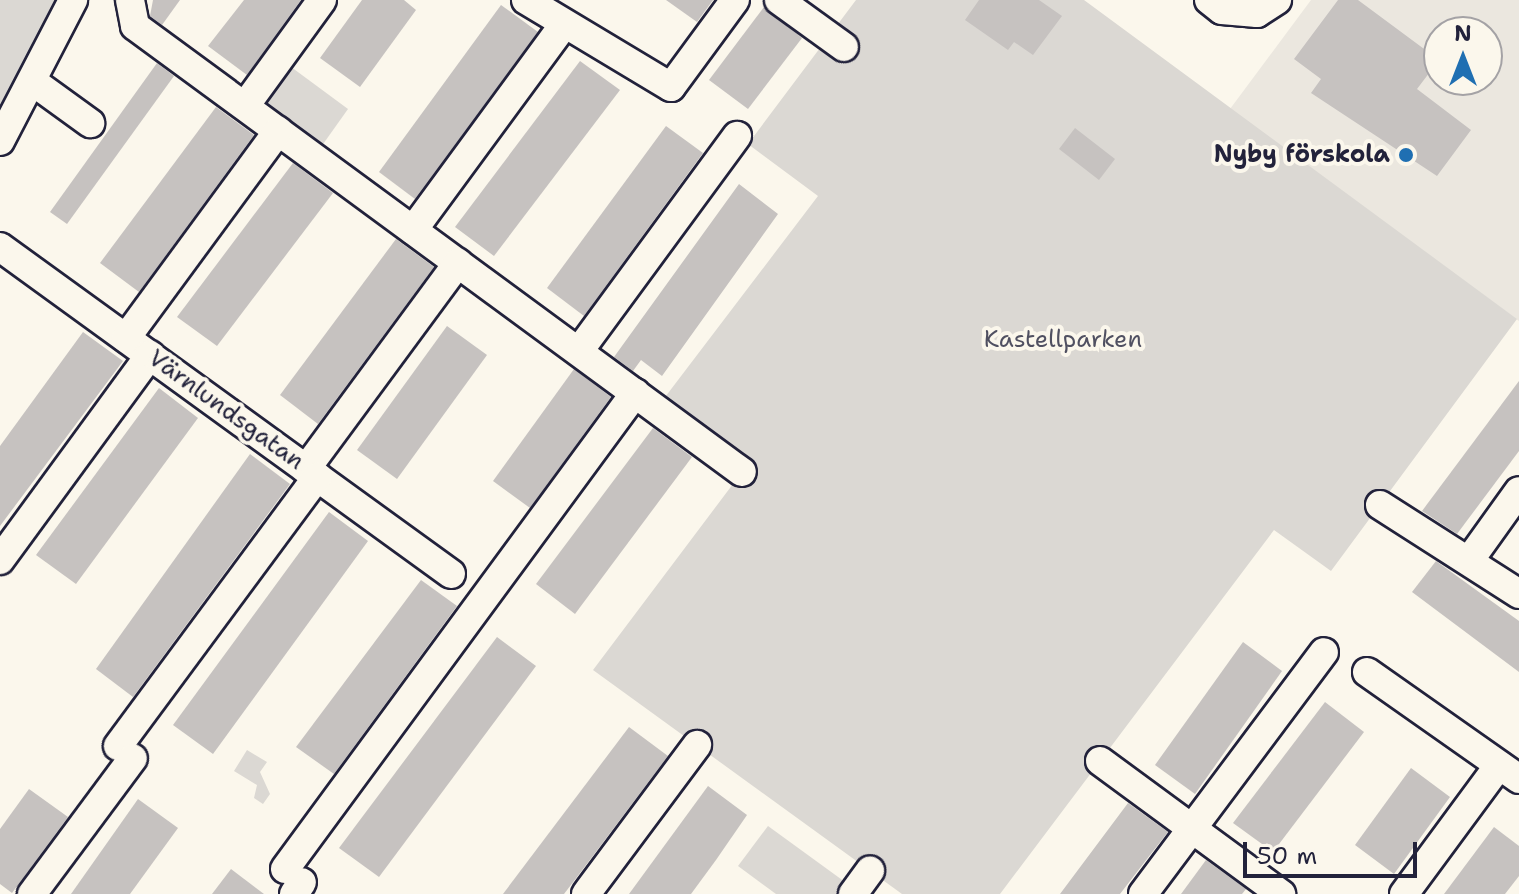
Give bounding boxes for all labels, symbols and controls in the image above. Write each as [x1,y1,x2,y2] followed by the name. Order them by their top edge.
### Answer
[1423,16,1503,96] north arrow
[1454,19,1472,48] text: N
[1214,141,1390,169] place label: Nyby förskola
[1397,146,1415,164] marker: Nyby förskola
[984,326,1142,354] park label: Kastellparken
[142,344,310,476] street label: Värnlundsgatan
[1247,826,1421,876] scale bar
[1257,840,1317,872] text: 50 m

